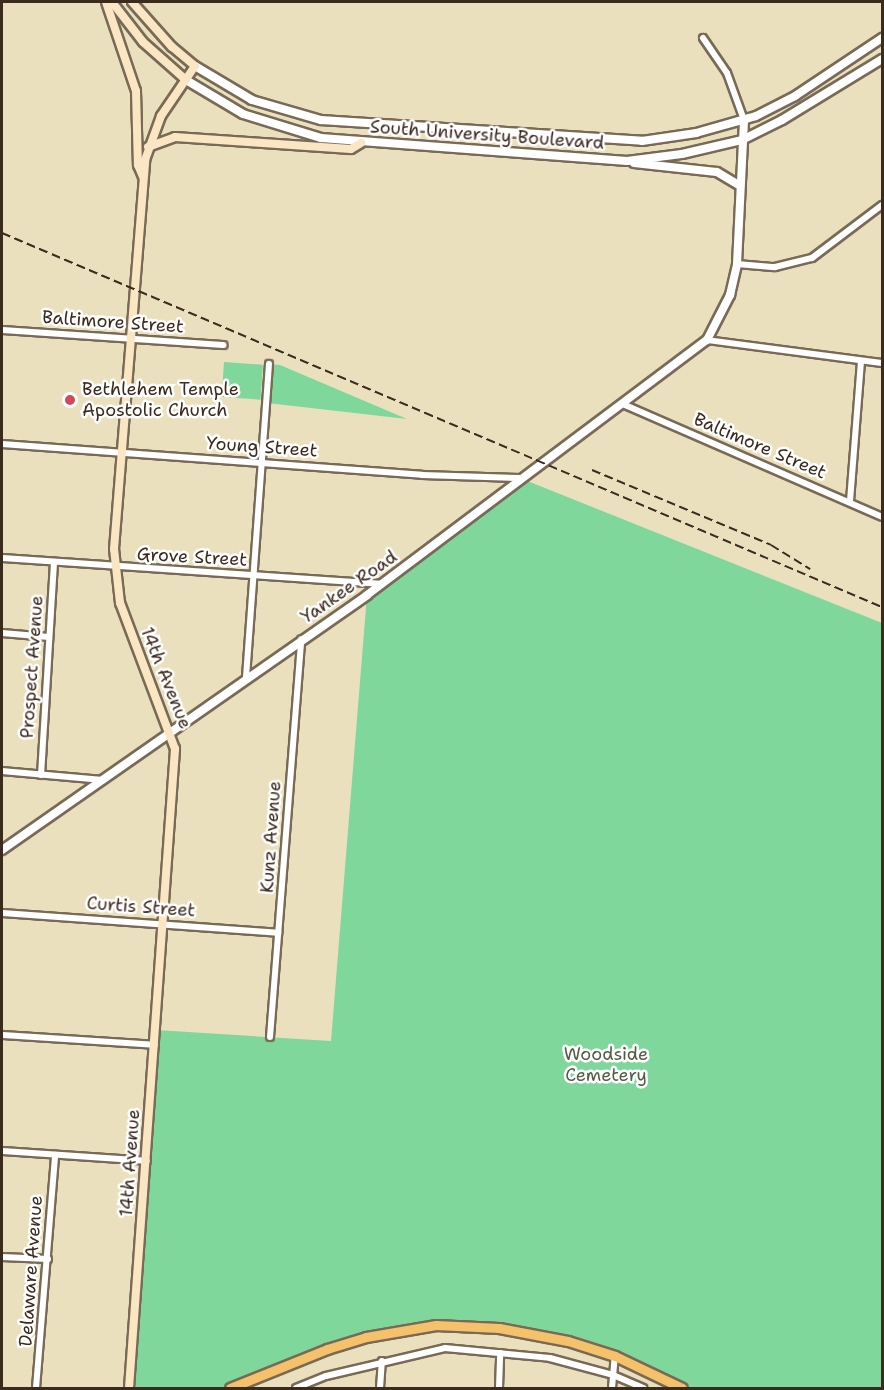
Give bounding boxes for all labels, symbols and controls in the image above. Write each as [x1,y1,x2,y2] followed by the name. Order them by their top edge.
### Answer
[369,116,605,154] street label: South University Boulevard
[41,306,185,338] street label: Baltimore Street
[82,379,239,422] place label: Bethlehem Temple Apostolic Church
[63,393,77,407] marker: Bethlehem Temple Apostolic Church
[690,408,830,484] street label: Baltimore Street
[206,432,318,462] street label: Young Street
[136,543,248,571] street label: Grove Street
[297,546,401,628] street label: Yankee Road
[16,595,48,739] street label: Prospect Avenue
[136,624,196,732] street label: 14th Avenue
[256,780,286,894] street label: Kunz Avenue
[86,892,196,922] street label: Curtis Street
[564,1044,648,1086] park label: Woodside Cemetery
[115,1109,145,1217] street label: 14th Avenue
[15,1195,47,1347] street label: Delaware Avenue

